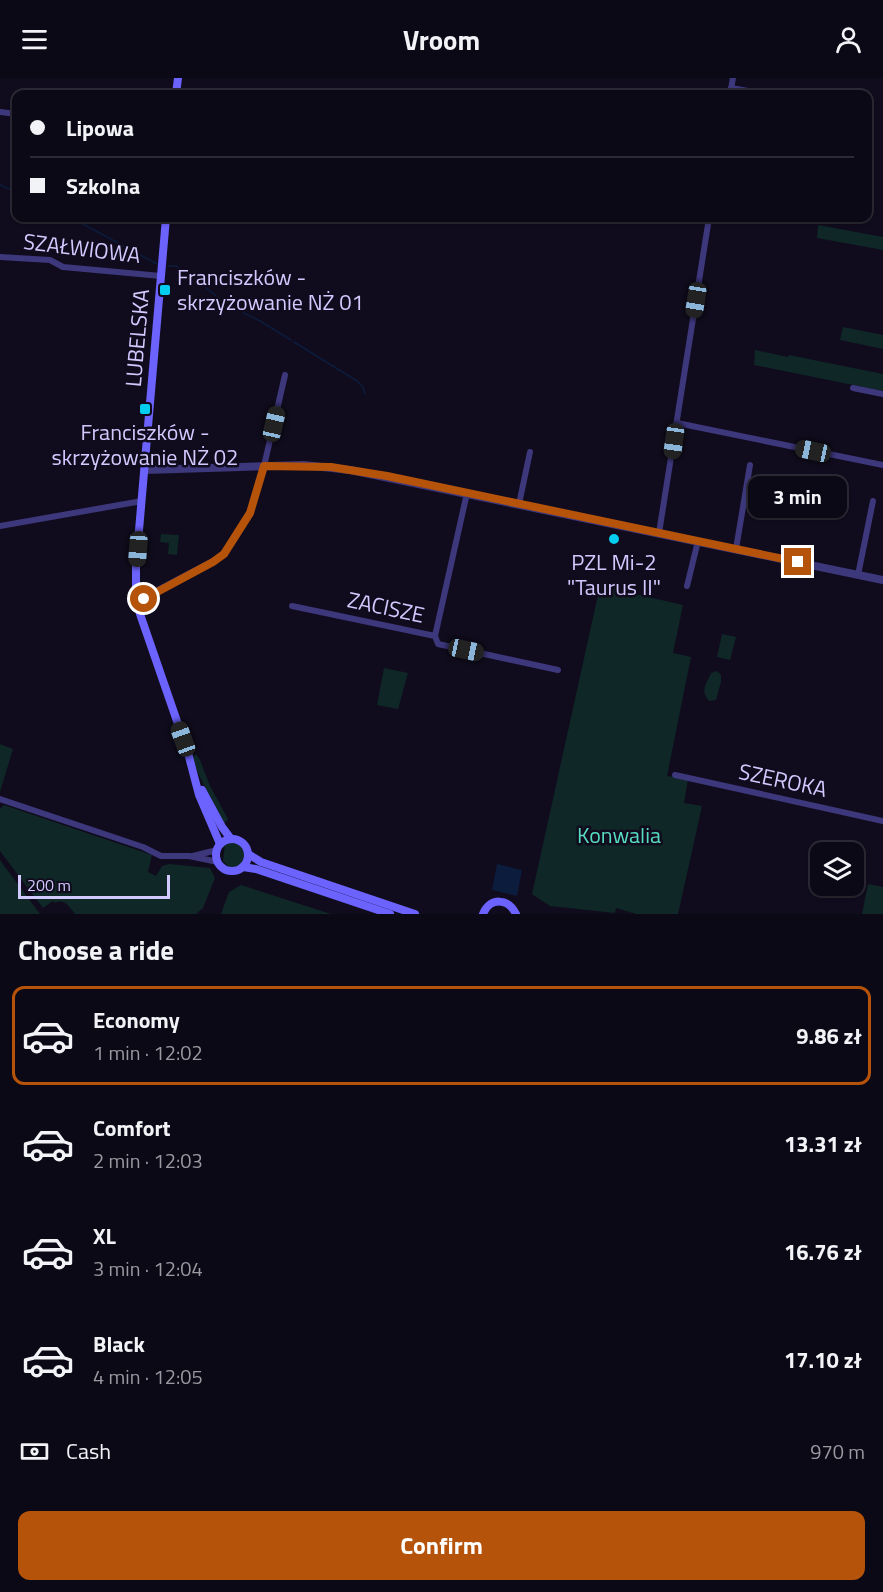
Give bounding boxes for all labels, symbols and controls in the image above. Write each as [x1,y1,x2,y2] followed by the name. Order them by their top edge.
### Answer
[403,19,480,60] text: Vroom
[18,23,51,56] icon: menu
[832,23,865,56] icon: person
[66,111,134,145] text: Lipowa
[66,169,140,203] text: Szkolna
[21,224,143,272] street label: SZAŁWIOWA
[177,260,364,319] place label: Franciszków - skrzyżowanie NŻ 01
[684,281,708,319] car
[158,283,172,297] marker: Franciszków - skrzyżowanie NŻ 01
[116,288,158,388] street label: LUBELSKA
[138,402,152,416] marker: Franciszków - skrzyżowanie NŻ 02
[261,404,287,444] car
[52,415,238,474] place label: Franciszków - skrzyżowanie NŻ 02
[663,422,685,460] car
[794,438,832,464] car
[748,475,848,517] callout: 3 min
[773,481,822,512] text: 3 min
[128,530,148,568] car
[607,532,621,546] marker: PZL Mi-2 "Taurus II"
[567,545,661,604] place label: PZL Mi-2 "Taurus II"
[784,548,811,575] route end
[344,582,428,632] street label: ZACISZE
[130,585,157,612] route start
[447,637,485,663] car
[168,719,198,759] car
[736,754,830,806] street label: SZEROKA
[577,818,661,852] park label: Konwalia
[810,842,864,896] map controls
[810,842,864,896] button: layers
[18,872,170,899] scale bar
[27,873,71,897] text: 200 m
[18,929,174,970] text: Choose a ride
[93,1003,180,1037] text: Economy
[21,1009,75,1063] icon: car
[796,1019,862,1053] text: 9.86 zł
[93,1037,203,1068] text: 1 min · 12:02
[93,1111,171,1145] text: Comfort
[21,1117,75,1171] icon: car
[784,1127,862,1161] text: 13.31 zł
[93,1145,203,1176] text: 2 min · 12:03
[93,1219,116,1253] text: XL
[21,1225,75,1279] icon: car
[784,1235,862,1269] text: 16.76 zł
[93,1253,203,1284] text: 3 min · 12:04
[93,1327,145,1361] text: Black
[21,1333,75,1387] icon: car
[784,1343,862,1377] text: 17.10 zł
[93,1361,203,1392] text: 4 min · 12:05
[66,1434,111,1468] text: Cash
[18,1435,51,1468] icon: cash
[810,1436,865,1467] text: 970 m
[18,1511,865,1580] button: Confirm

